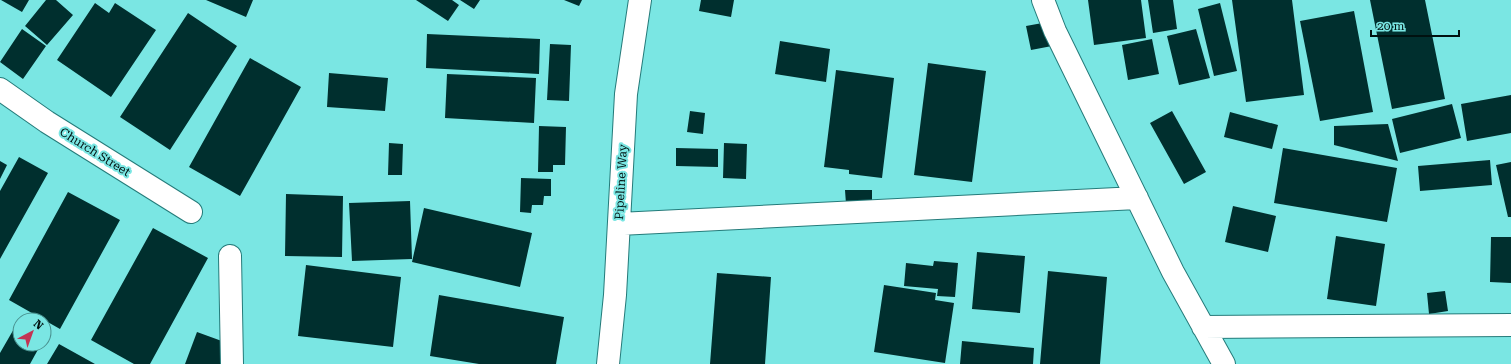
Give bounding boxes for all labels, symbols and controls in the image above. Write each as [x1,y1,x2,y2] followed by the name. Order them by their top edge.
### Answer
[1371,12,1459,38] scale bar
[1377,19,1404,33] text: 20 m
[57,125,133,180] street label: Church Street
[612,143,630,220] street label: Pipeline Way
[12,312,52,352] north arrow
[31,317,46,333] text: N

